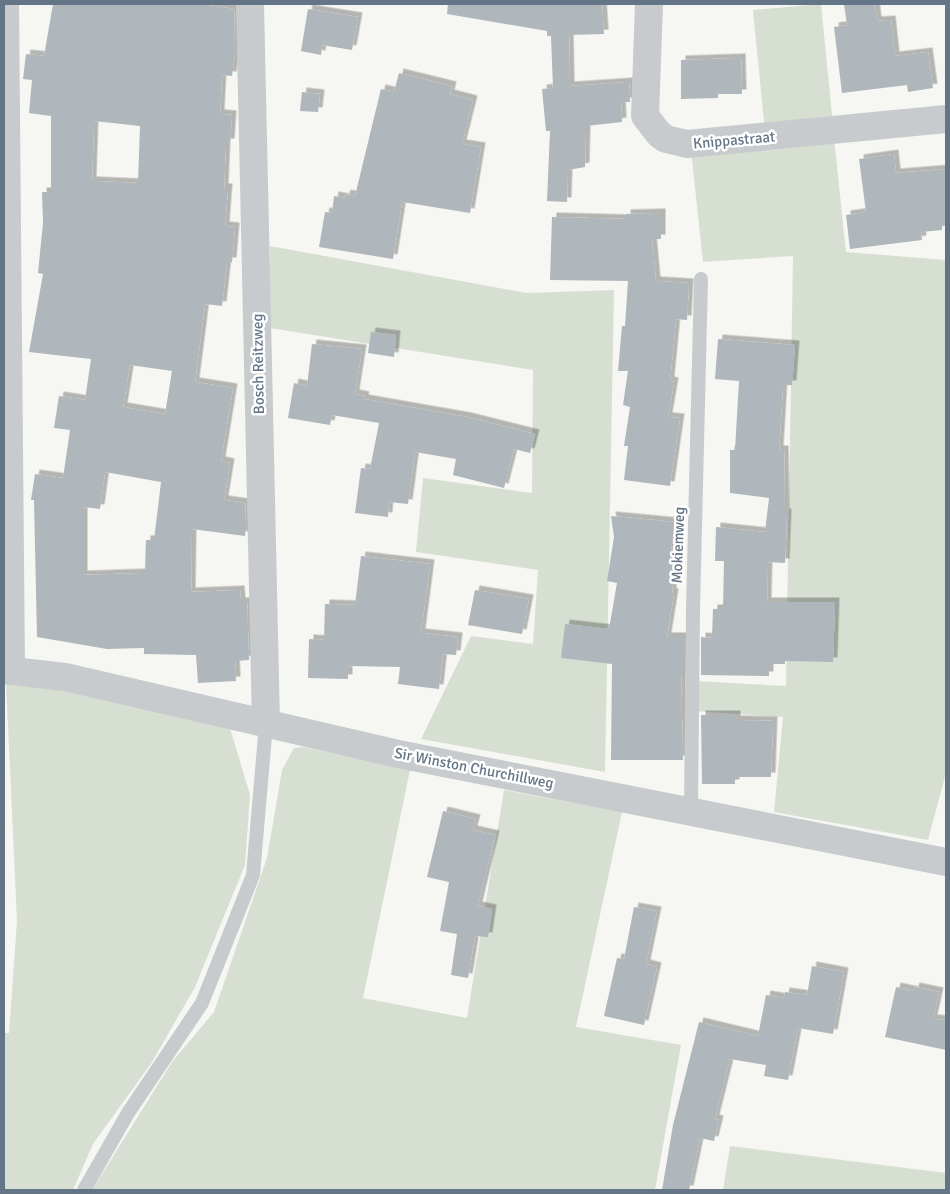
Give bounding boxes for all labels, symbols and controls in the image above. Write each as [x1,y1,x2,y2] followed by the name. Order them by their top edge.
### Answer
[692,127,776,153] street label: Knippastraat
[248,314,268,414] street label: Bosch Reitzweg
[668,506,688,584] street label: Mokiemweg
[393,744,555,792] street label: Sir Winston Churchillweg

